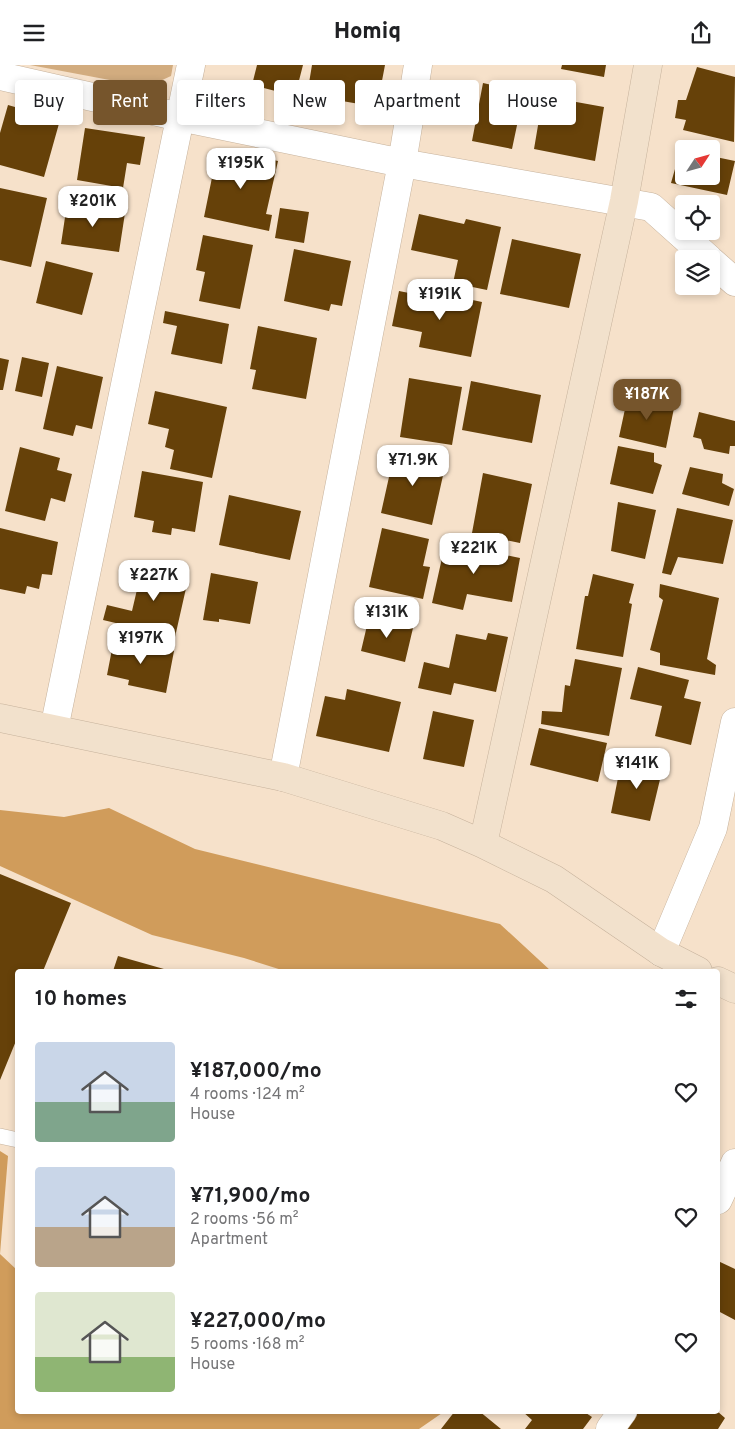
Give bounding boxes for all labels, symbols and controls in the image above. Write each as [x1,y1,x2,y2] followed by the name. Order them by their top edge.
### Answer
[20,19,48,47] icon: menu
[334,19,401,46] text: Homiq
[687,19,715,47] icon: share
[15,80,83,125] chip: Buy
[93,80,167,125] chip: Rent
[177,80,264,125] chip: Filters
[274,80,345,125] chip: New
[355,80,479,125] chip: Apartment
[489,80,576,125] chip: House
[675,140,720,185] north arrow
[675,140,720,295] map controls
[206,147,276,190] pin: ¥195K
[217,154,265,174] text: ¥195K
[58,185,128,228] pin: ¥201K
[69,192,117,212] text: ¥201K
[675,195,720,240] button: locate
[675,250,720,295] button: layers
[405,279,475,321] pin: ¥191K
[418,285,462,305] text: ¥191K
[612,379,682,421] pin: ¥187K
[624,385,670,405] text: ¥187K
[372,445,454,487] pin: ¥71.9K
[388,451,438,471] text: ¥71.9K
[439,533,509,575] pin: ¥221K
[451,539,497,559] text: ¥221K
[119,559,189,602] pin: ¥227K
[130,566,179,586] text: ¥227K
[352,597,422,639] pin: ¥131K
[365,603,409,623] text: ¥131K
[106,623,176,665] pin: ¥197K
[118,629,164,649] text: ¥197K
[602,747,672,790] pin: ¥141K
[615,754,659,774] text: ¥141K
[672,985,700,1013] icon: filters
[35,986,127,1013] text: 10 homes
[190,1058,322,1085] text: ¥187,000/mo
[75,1062,135,1122] icon: home
[672,1078,700,1106] icon: heart
[190,1085,305,1105] text: 4 rooms · 124 m²
[190,1105,235,1125] text: House
[190,1183,310,1210] text: ¥71,900/mo
[75,1187,135,1247] icon: home
[672,1203,700,1231] icon: heart
[190,1210,299,1230] text: 2 rooms · 56 m²
[190,1230,268,1250] text: Apartment
[190,1308,326,1335] text: ¥227,000/mo
[75,1312,135,1372] icon: home
[672,1328,700,1356] icon: heart
[190,1335,305,1355] text: 5 rooms · 168 m²
[190,1355,235,1375] text: House

